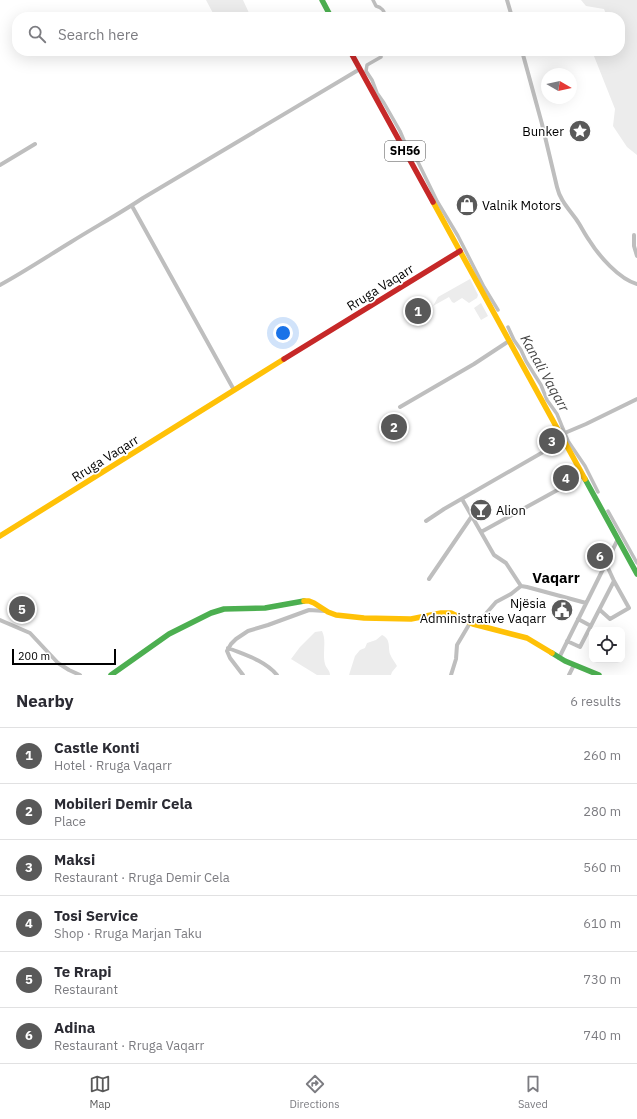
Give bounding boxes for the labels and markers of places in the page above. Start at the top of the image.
place icon: Bunker [567,118,593,144]
place label: Bunker [522,123,564,140]
shop icon: Valnik Motors [454,192,480,218]
place label: Valnik Motors [482,197,561,214]
pin: 1 [405,296,431,326]
pin: 2 [381,412,407,442]
pin: 3 [539,426,565,456]
pin: 4 [553,463,579,493]
bar icon: Alion [468,497,494,523]
place label: Alion [496,502,526,519]
pin: 6 [587,541,613,571]
pin: 5 [9,594,35,624]
place label: Njësia Administrative Vaqarr [420,595,546,627]
public building icon: Njësia Administrative Vaqarr [549,597,575,623]

